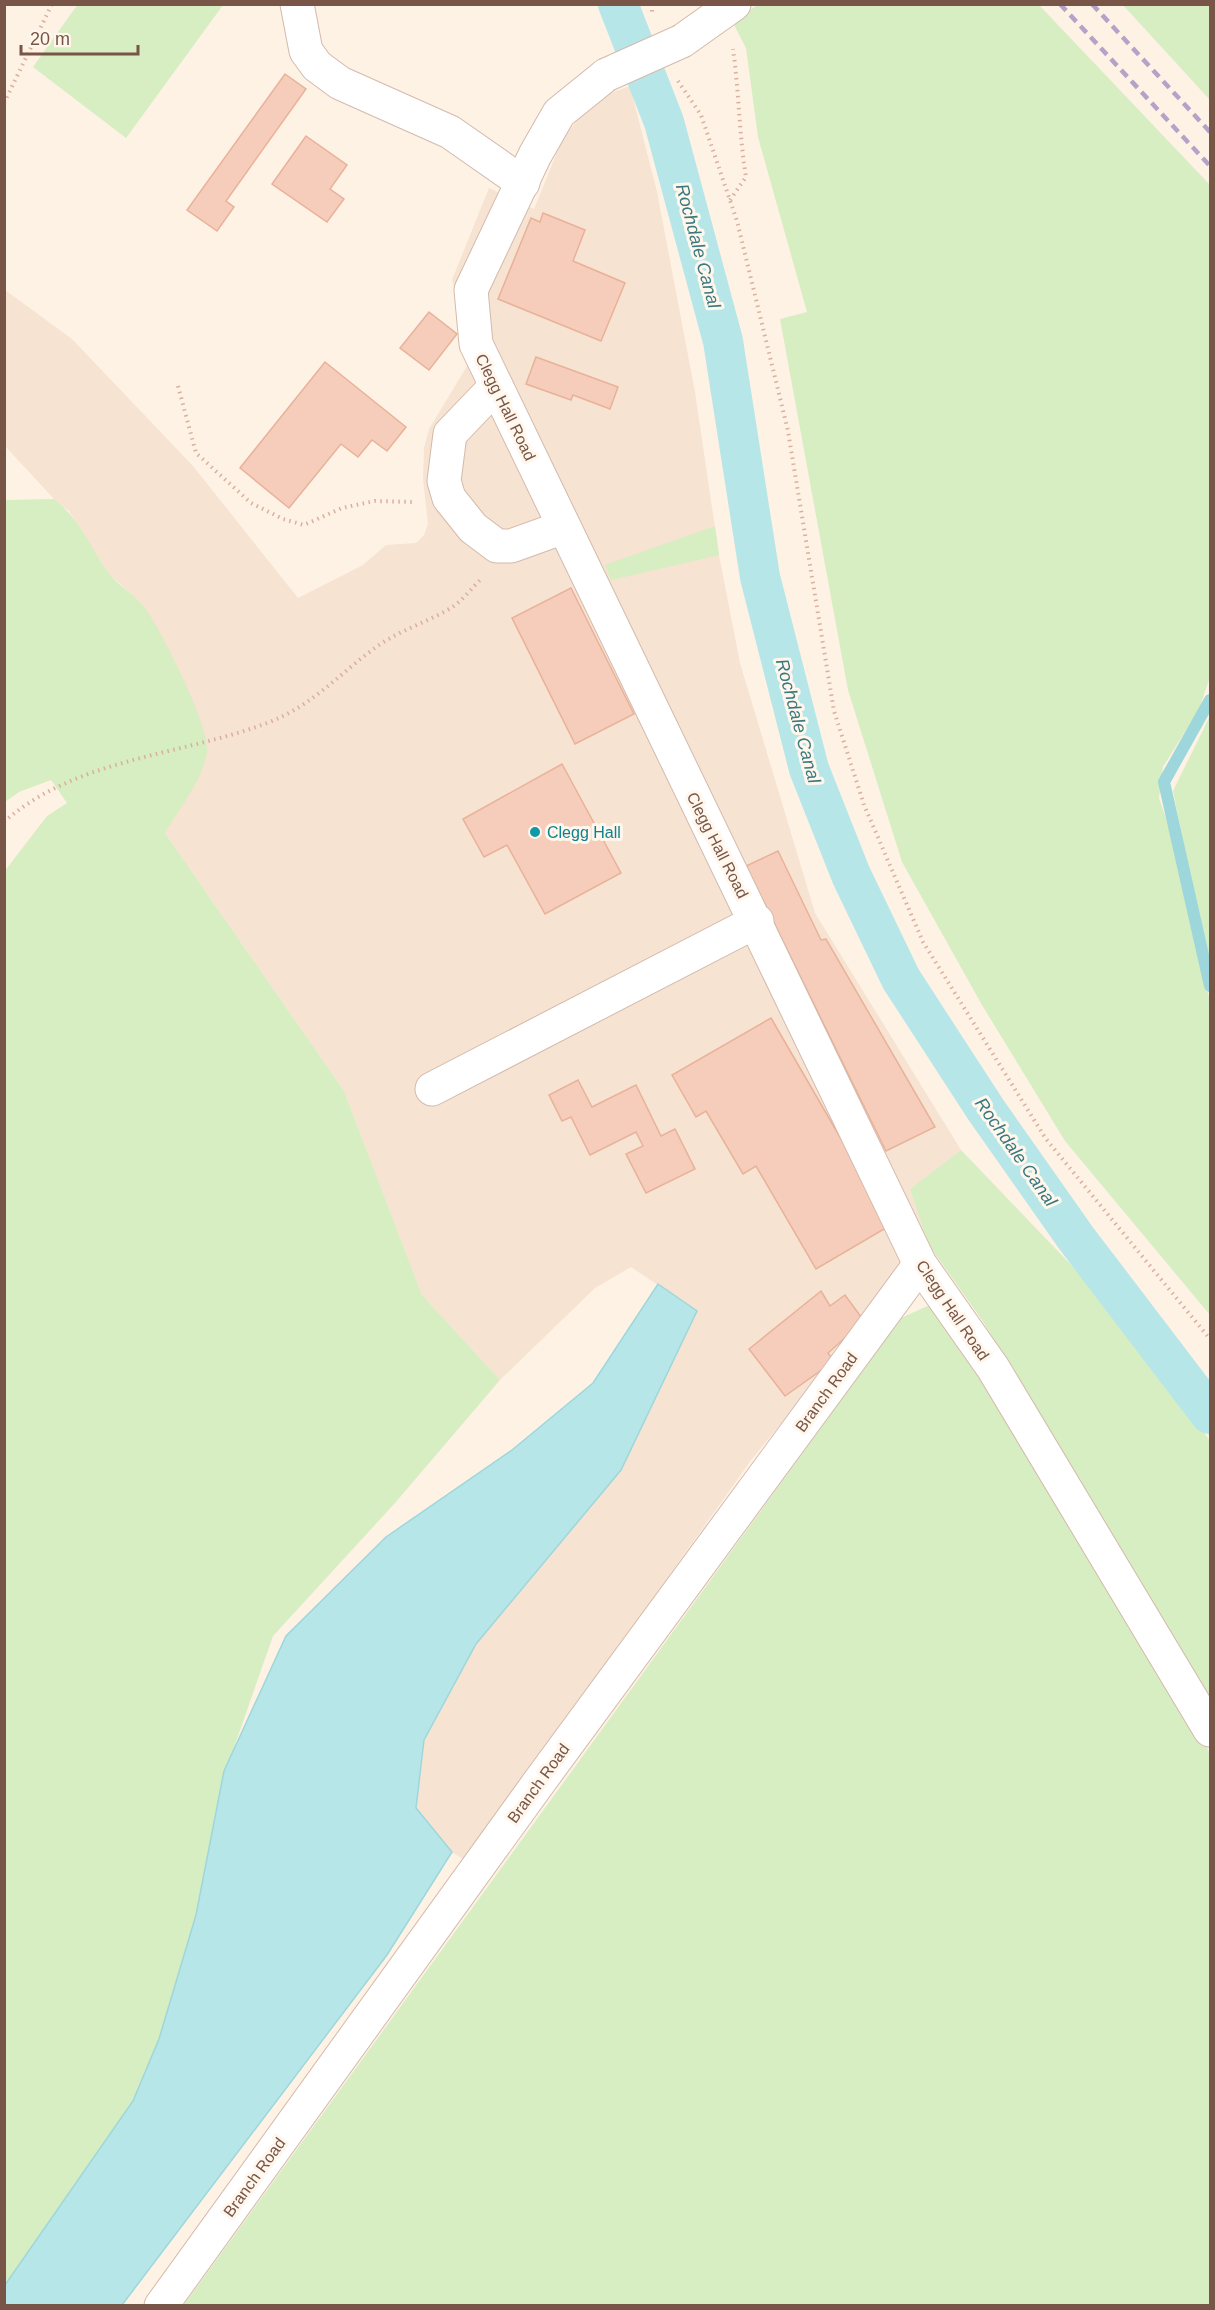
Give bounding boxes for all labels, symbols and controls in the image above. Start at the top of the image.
scale bar [21,18,138,56]
text: 20 m [30,29,70,49]
water label: Rochdale Canal [672,182,724,311]
street label: Clegg Hall Road [472,351,539,463]
water label: Rochdale Canal [772,657,824,786]
street label: Clegg Hall Road [684,789,752,901]
place label: Clegg Hall [547,824,621,841]
marker: Clegg Hall [528,825,542,839]
water label: Rochdale Canal [971,1094,1061,1211]
street label: Clegg Hall Road [913,1257,992,1363]
street label: Branch Road [792,1350,861,1435]
street label: Branch Road [504,1741,573,1826]
street label: Branch Road [220,2135,289,2220]

